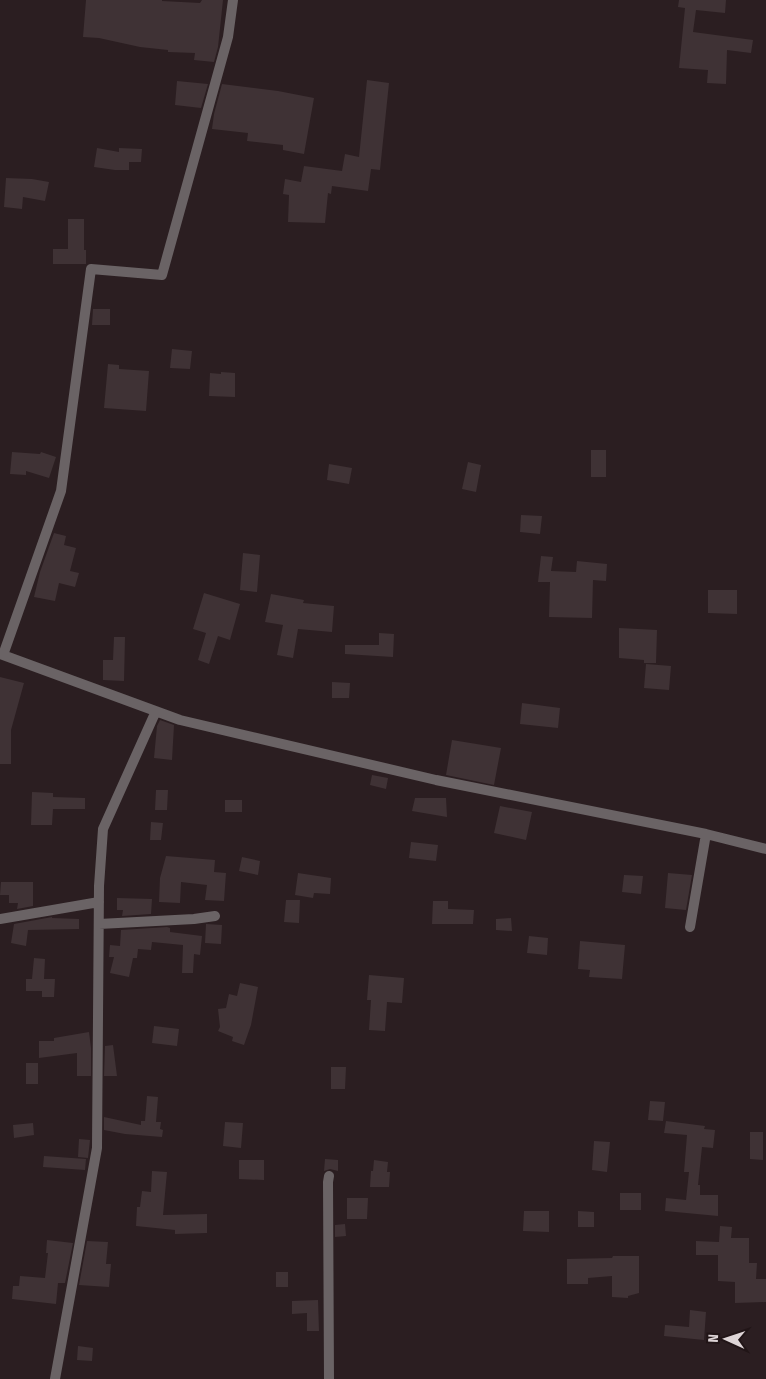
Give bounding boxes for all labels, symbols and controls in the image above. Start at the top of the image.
north arrow [701,1314,751,1364]
text: N [705,1334,722,1343]

